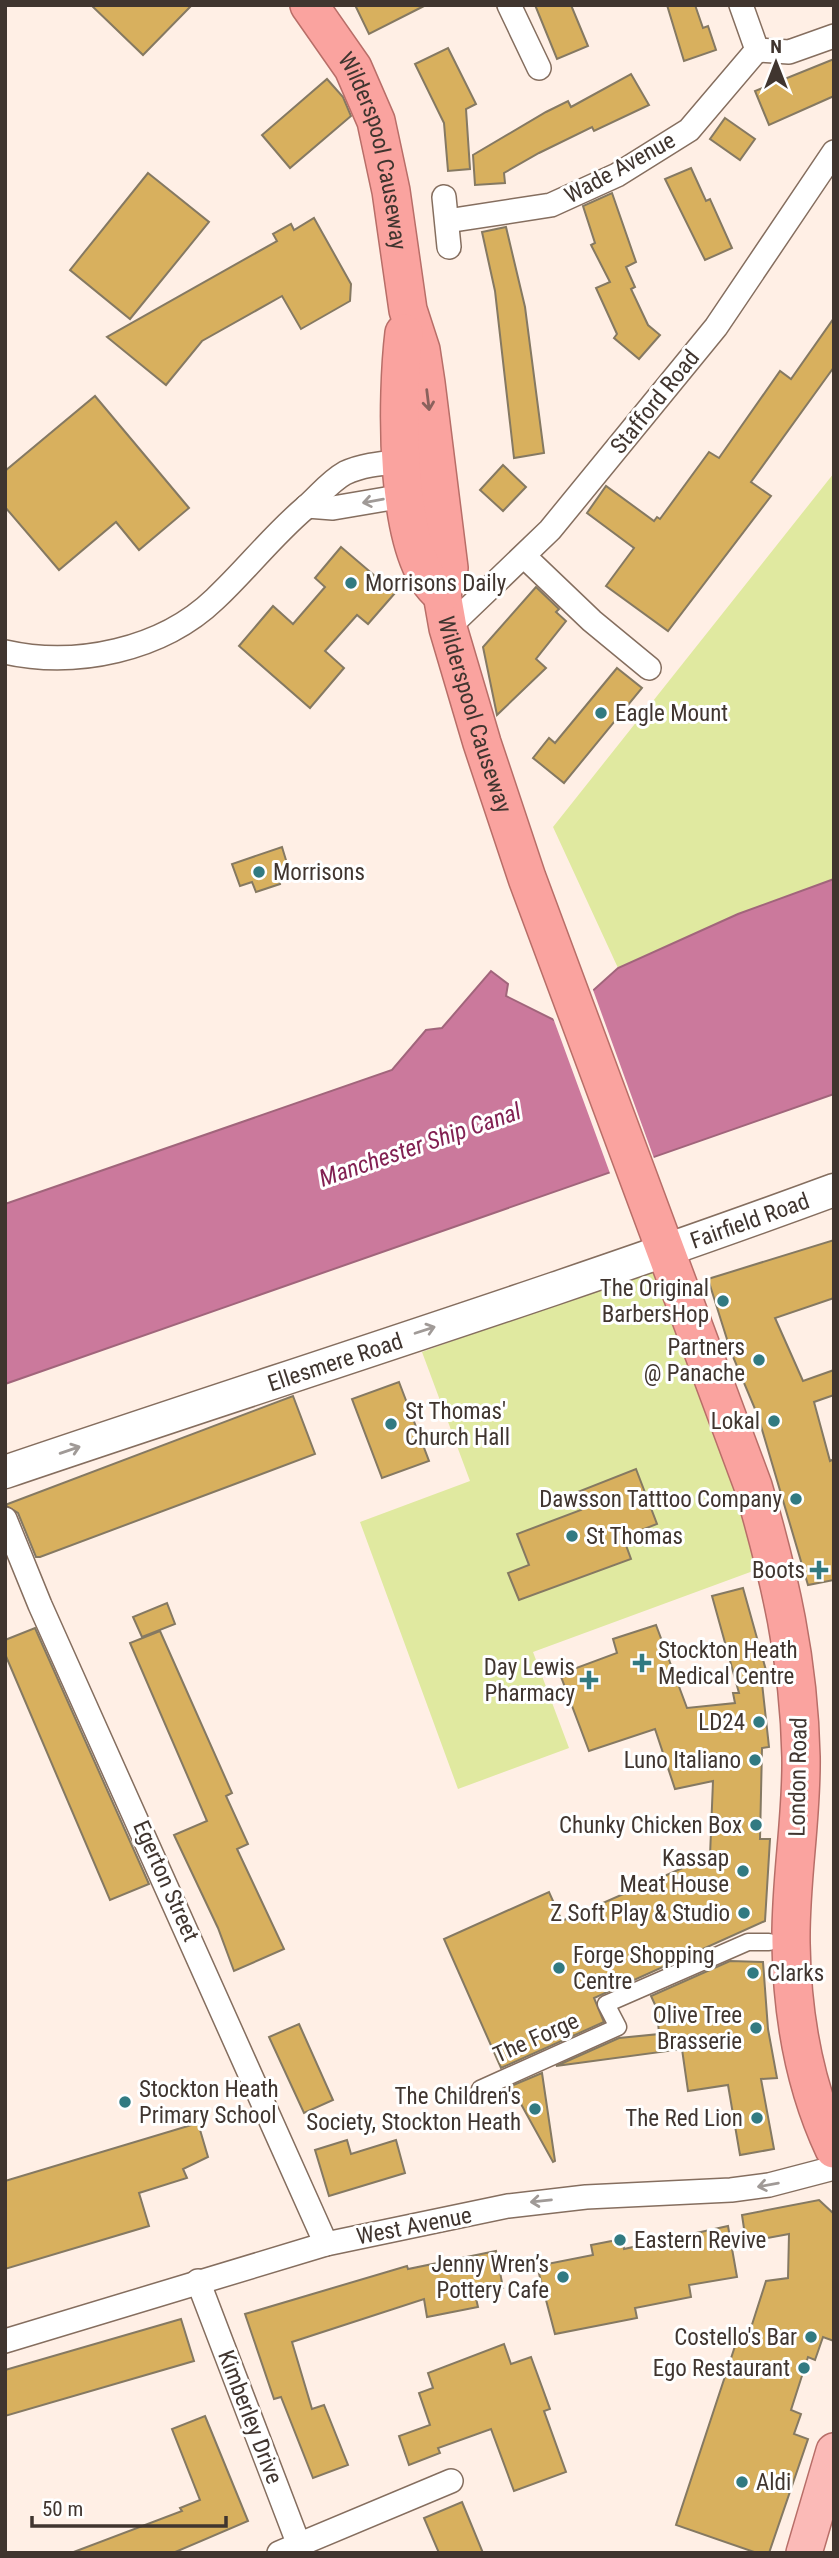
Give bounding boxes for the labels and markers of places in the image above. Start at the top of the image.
place label: Morrisons Daily [365,570,507,597]
marker: Morrisons Daily [343,575,359,591]
place label: Eagle Mount [615,700,728,727]
marker: Eagle Mount [593,705,609,721]
place label: Morrisons [273,859,365,886]
marker: Morrisons [251,864,267,880]
place label: The Original BarbersHop [600,1275,709,1328]
marker: The Original BarbersHop [715,1293,731,1309]
place label: Partners @ Panache [644,1334,745,1387]
marker: Partners @ Panache [751,1352,767,1368]
place label: St Thomas' Church Hall [405,1398,510,1451]
place label: Lokal [711,1408,760,1435]
marker: Lokal [766,1413,782,1429]
marker: St Thomas' Church Hall [383,1416,399,1432]
place label: Dawsson Tatttoo Company [539,1486,782,1513]
marker: Dawsson Tatttoo Company [788,1491,804,1507]
place label: St Thomas [586,1523,683,1550]
marker: St Thomas [564,1528,580,1544]
place label: Boots [752,1557,805,1584]
marker: Boots [811,1562,827,1578]
place label: Stockton Heath Medical Centre [658,1637,798,1690]
marker: Stockton Heath Medical Centre [632,1653,652,1673]
place label: Day Lewis Pharmacy [484,1654,575,1707]
marker: Day Lewis Pharmacy [581,1672,597,1688]
place label: LD24 [698,1709,745,1736]
marker: LD24 [751,1714,767,1730]
place label: Luno Italiano [624,1747,741,1774]
marker: Luno Italiano [747,1752,763,1768]
place label: Chunky Chicken Box [559,1812,742,1839]
marker: Chunky Chicken Box [748,1817,764,1833]
place label: Kassap Meat House [620,1845,729,1898]
marker: Kassap Meat House [735,1863,751,1879]
place label: Z Soft Play & Studio [550,1900,730,1927]
marker: Z Soft Play & Studio [736,1905,752,1921]
place label: Forge Shopping Centre [573,1942,715,1995]
marker: Forge Shopping Centre [551,1960,567,1976]
place label: Clarks [767,1960,824,1987]
marker: Clarks [745,1965,761,1981]
place label: Olive Tree Brasserie [653,2002,742,2055]
marker: Olive Tree Brasserie [748,2020,764,2036]
place label: Stockton Heath Primary School [139,2076,279,2129]
place label: The Children's Society, Stockton Heath [306,2083,521,2136]
marker: Stockton Heath Primary School [117,2094,133,2110]
marker: The Children's Society, Stockton Heath [527,2101,543,2117]
place label: The Red Lion [625,2105,743,2132]
marker: The Red Lion [749,2110,765,2126]
place label: Eastern Revive [634,2227,766,2254]
marker: Eastern Revive [612,2232,628,2248]
place label: Jenny Wren’s Pottery Cafe [431,2251,549,2304]
marker: Jenny Wren’s Pottery Cafe [555,2269,571,2285]
place label: Costello's Bar [674,2324,797,2351]
marker: Costello's Bar [803,2329,819,2345]
place label: Ego Restaurant [653,2355,790,2382]
marker: Ego Restaurant [796,2360,812,2376]
place label: Aldi [756,2469,791,2496]
marker: Aldi [734,2474,750,2490]

